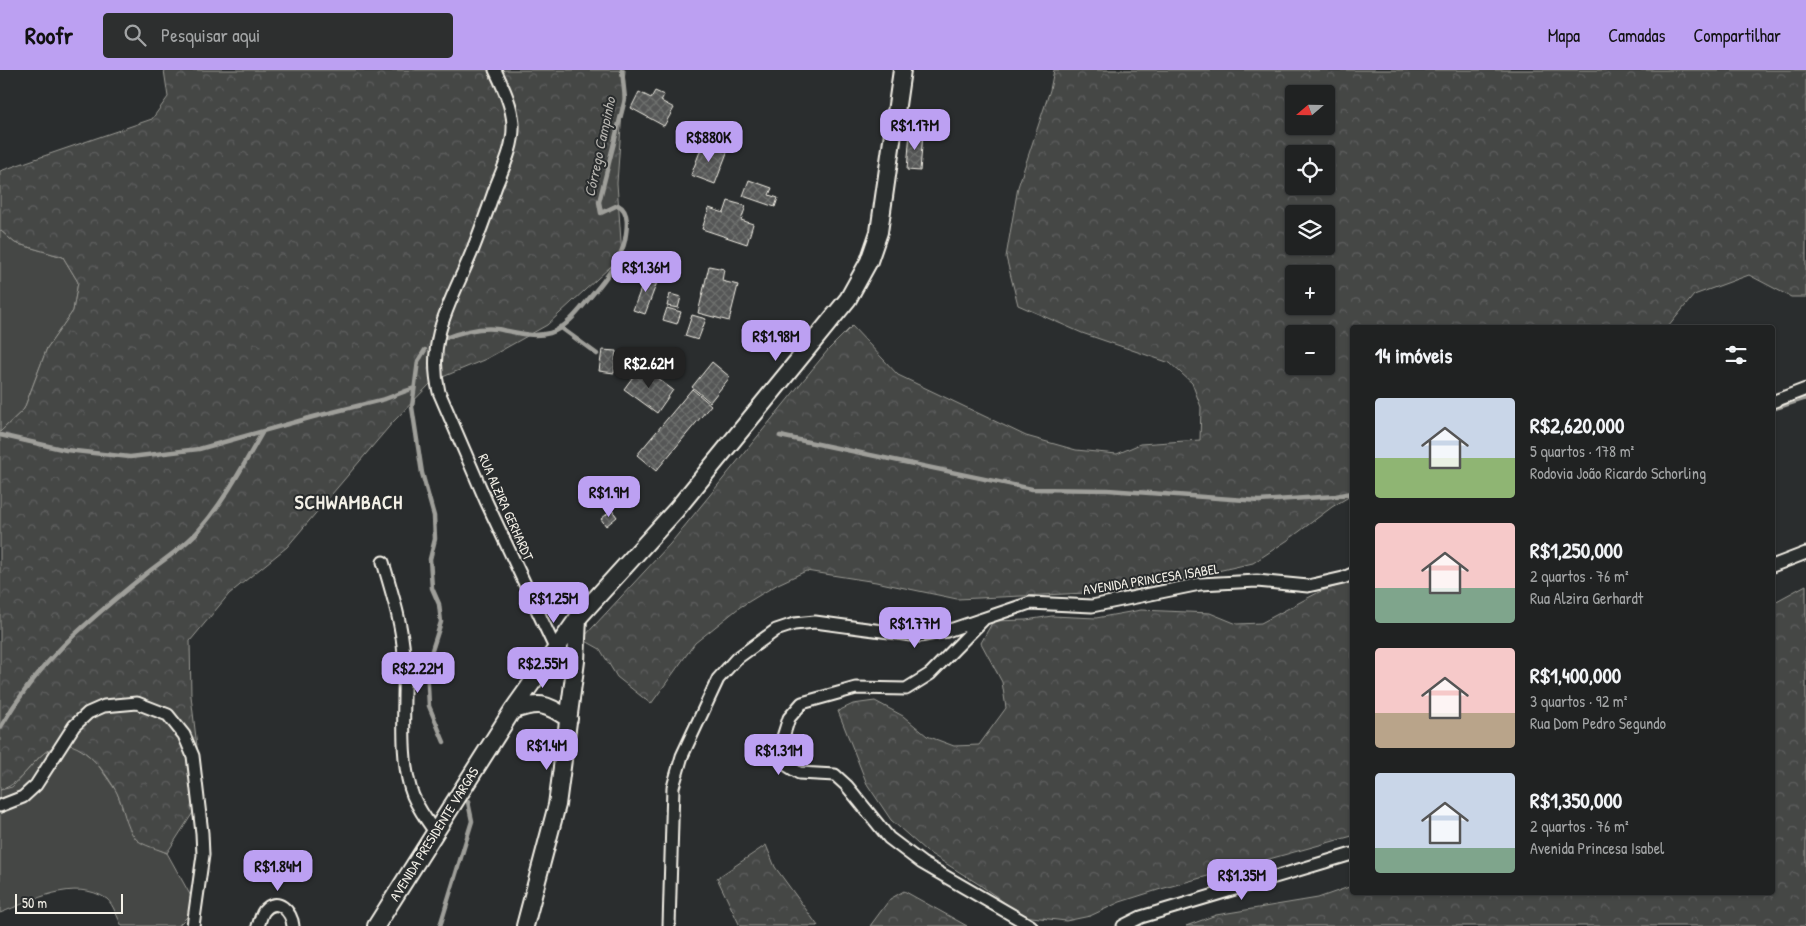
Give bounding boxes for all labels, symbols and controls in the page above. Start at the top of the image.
search box [103,13,453,58]
text: Roofr [25,19,73,51]
icon: search [121,21,149,49]
text: Pesquisar aqui [161,22,260,48]
text: Mapa [1548,23,1580,48]
text: Camadas [1608,23,1665,48]
text: Compartilhar [1693,23,1781,48]
north arrow [1285,85,1335,135]
map controls [1285,85,1335,375]
water label: Córrego Campinho [579,94,620,199]
pin: R$1.17M [869,108,961,151]
text: R$1.17M [891,114,939,136]
pin: R$880K [668,121,750,163]
text: R$880K [687,126,731,148]
button: locate [1285,145,1335,195]
button: layers [1285,205,1335,255]
pin: R$1.36M [600,250,692,293]
text: R$1.36M [622,256,670,278]
button: + [1285,265,1335,315]
pin: R$1.98M [730,320,822,362]
text: R$1.98M [753,325,799,347]
button: − [1285,325,1335,375]
text: 14 imóveis [1375,341,1452,370]
icon: filters [1722,341,1750,369]
pin: R$2.62M [603,346,695,389]
text: R$2.62M [624,352,674,374]
text: R$2,620,000 [1530,411,1624,440]
icon: home [1415,418,1475,478]
text: 5 quartos · 178 m² [1530,440,1634,462]
street label: RUA ALZIRA GERHARDT [474,450,539,564]
text: Rodovia João Ricardo Schorling [1530,462,1706,484]
pin: R$1.9M [568,476,650,518]
text: R$1.9M [589,481,629,503]
district label: SCHWAMBACH [295,489,403,515]
text: R$1,250,000 [1530,536,1623,565]
icon: home [1415,543,1475,603]
street label: AVENIDA PRINCESA ISABEL [1082,558,1220,599]
text: 2 quartos · 76 m² [1530,565,1629,587]
pin: R$1.25M [508,582,600,624]
text: R$1.25M [530,587,578,609]
text: Rua Alzira Gerhardt [1530,587,1643,609]
pin: R$1.77M [869,606,961,649]
text: R$1.77M [890,612,940,634]
pin: R$2.55M [497,646,589,689]
pin: R$2.22M [372,652,464,694]
text: R$2.55M [518,652,568,674]
text: R$2.22M [393,657,443,679]
text: R$1,400,000 [1530,661,1621,690]
icon: home [1415,668,1475,728]
text: 3 quartos · 92 m² [1530,690,1627,712]
text: Rua Dom Pedro Segundo [1530,712,1666,734]
pin: R$1.4M [506,728,588,771]
text: R$1.4M [527,734,567,756]
pin: R$1.31M [733,734,825,776]
text: R$1.31M [755,739,803,761]
street label: AVENIDA PRESIDENTE VARGAS [385,763,483,904]
text: R$1,350,000 [1530,786,1622,815]
icon: home [1415,793,1475,853]
text: 2 quartos · 76 m² [1530,815,1629,837]
text: Avenida Princesa Isabel [1530,837,1664,859]
pin: R$1.84M [232,850,324,892]
text: R$1.84M [254,855,302,877]
pin: R$1.35M [1196,858,1288,901]
text: R$1.35M [1218,864,1266,886]
scale bar [15,891,122,914]
text: 50 m [22,893,47,912]

